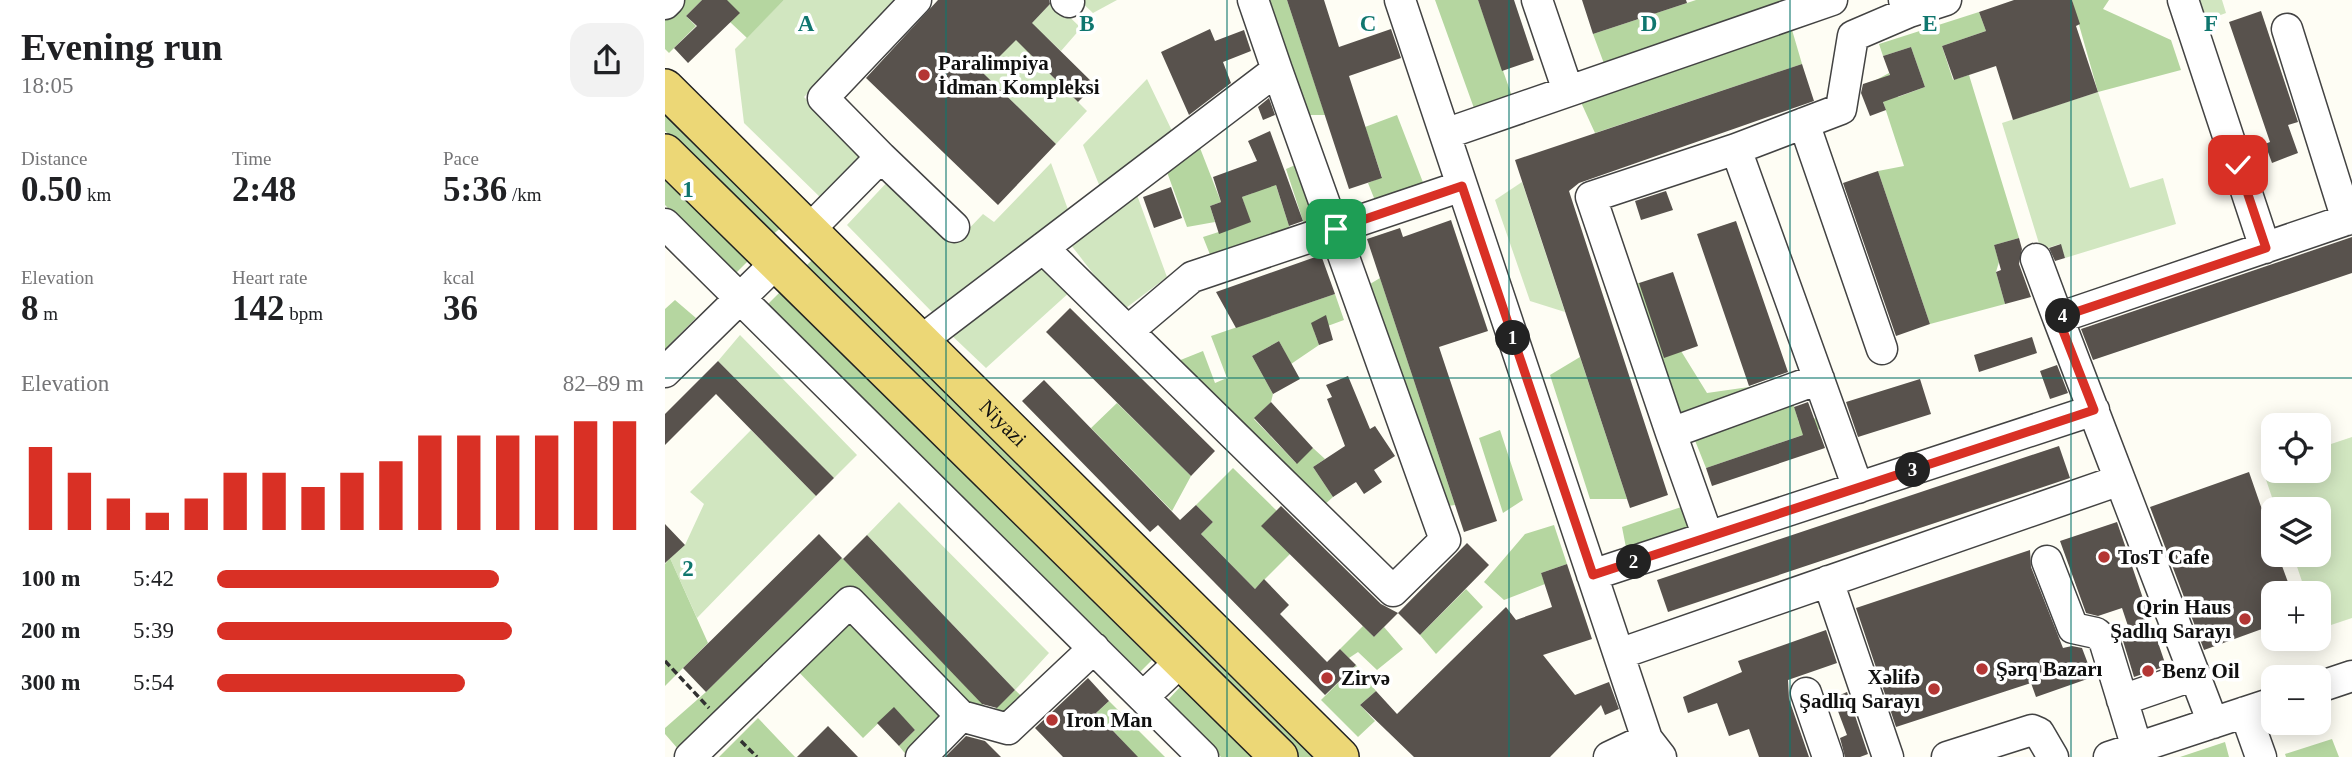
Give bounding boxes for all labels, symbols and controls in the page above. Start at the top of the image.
text: A [798,11,815,36]
text: B [1079,11,1095,36]
text: C [1360,11,1376,36]
text: D [1641,11,1657,36]
text: E [1922,11,1938,36]
text: F [2204,11,2218,36]
button: share [570,23,644,97]
text: Evening run [21,26,223,68]
place label: Paralimpiya İdman Kompleksi [938,51,1100,99]
marker: Paralimpiya İdman Kompleksi [916,67,932,83]
text: 18:05 [21,73,73,98]
pin [2208,135,2268,195]
icon: check [2219,146,2257,184]
text: Distance [21,148,87,169]
text: Time [232,148,271,169]
text: Pace [443,148,479,169]
text: 0.50 [21,170,82,209]
text: 2:48 [232,170,296,209]
text: 5:36 [443,170,507,209]
text: 1 [682,177,694,202]
text: km [82,184,111,205]
text: /km [507,184,541,205]
pin [1306,199,1366,259]
icon: arrive [1317,210,1355,248]
text: Elevation [21,267,94,288]
text: Heart rate [232,267,307,288]
text: kcal [443,267,475,288]
text: 8 [21,289,39,328]
text: 142 [232,289,285,328]
text: 36 [443,289,478,328]
pin: 4 [2045,298,2081,334]
text: m [39,303,58,324]
text: bpm [285,303,323,324]
text: 4 [2058,305,2067,326]
pin: 1 [1495,320,1531,356]
text: 1 [1508,327,1517,348]
text: Elevation [21,371,109,396]
text: 82–89 m [563,371,644,396]
street label: Niyazi [975,395,1032,451]
map controls [2261,413,2331,735]
button: locate [2261,413,2331,483]
pin: 3 [1895,452,1931,488]
text: 3 [1908,459,1917,480]
button: layers [2261,497,2331,567]
pin: 2 [1616,544,1651,580]
place label: TosT Cafe [2118,545,2210,569]
marker: TosT Cafe [2096,549,2112,565]
text: 2 [1629,551,1638,572]
text: 2 [682,556,694,581]
text: 100 m [21,566,80,591]
text: 5:42 [133,566,174,591]
button: + [2261,581,2331,651]
place label: Qrin Haus Şadlıq Sarayı [2110,595,2231,643]
marker: Qrin Haus Şadlıq Sarayı [2237,611,2253,627]
text: 200 m [21,618,80,643]
text: 5:39 [133,618,174,643]
place label: Şərq Bazarı [1996,657,2103,681]
place label: Benz Oil [2162,659,2240,683]
marker: Şərq Bazarı [1974,661,1990,677]
marker: Benz Oil [2140,663,2156,679]
place label: Xəlifə Şadlıq Sarayı [1799,665,1920,713]
button: − [2261,665,2331,735]
place label: Zirvə [1341,666,1390,690]
text: 300 m [21,670,80,695]
text: 5:54 [133,670,174,695]
marker: Zirvə [1319,670,1335,686]
marker: Xəlifə Şadlıq Sarayı [1926,681,1942,697]
place label: Iron Man [1066,708,1153,732]
marker: Iron Man [1044,712,1060,728]

